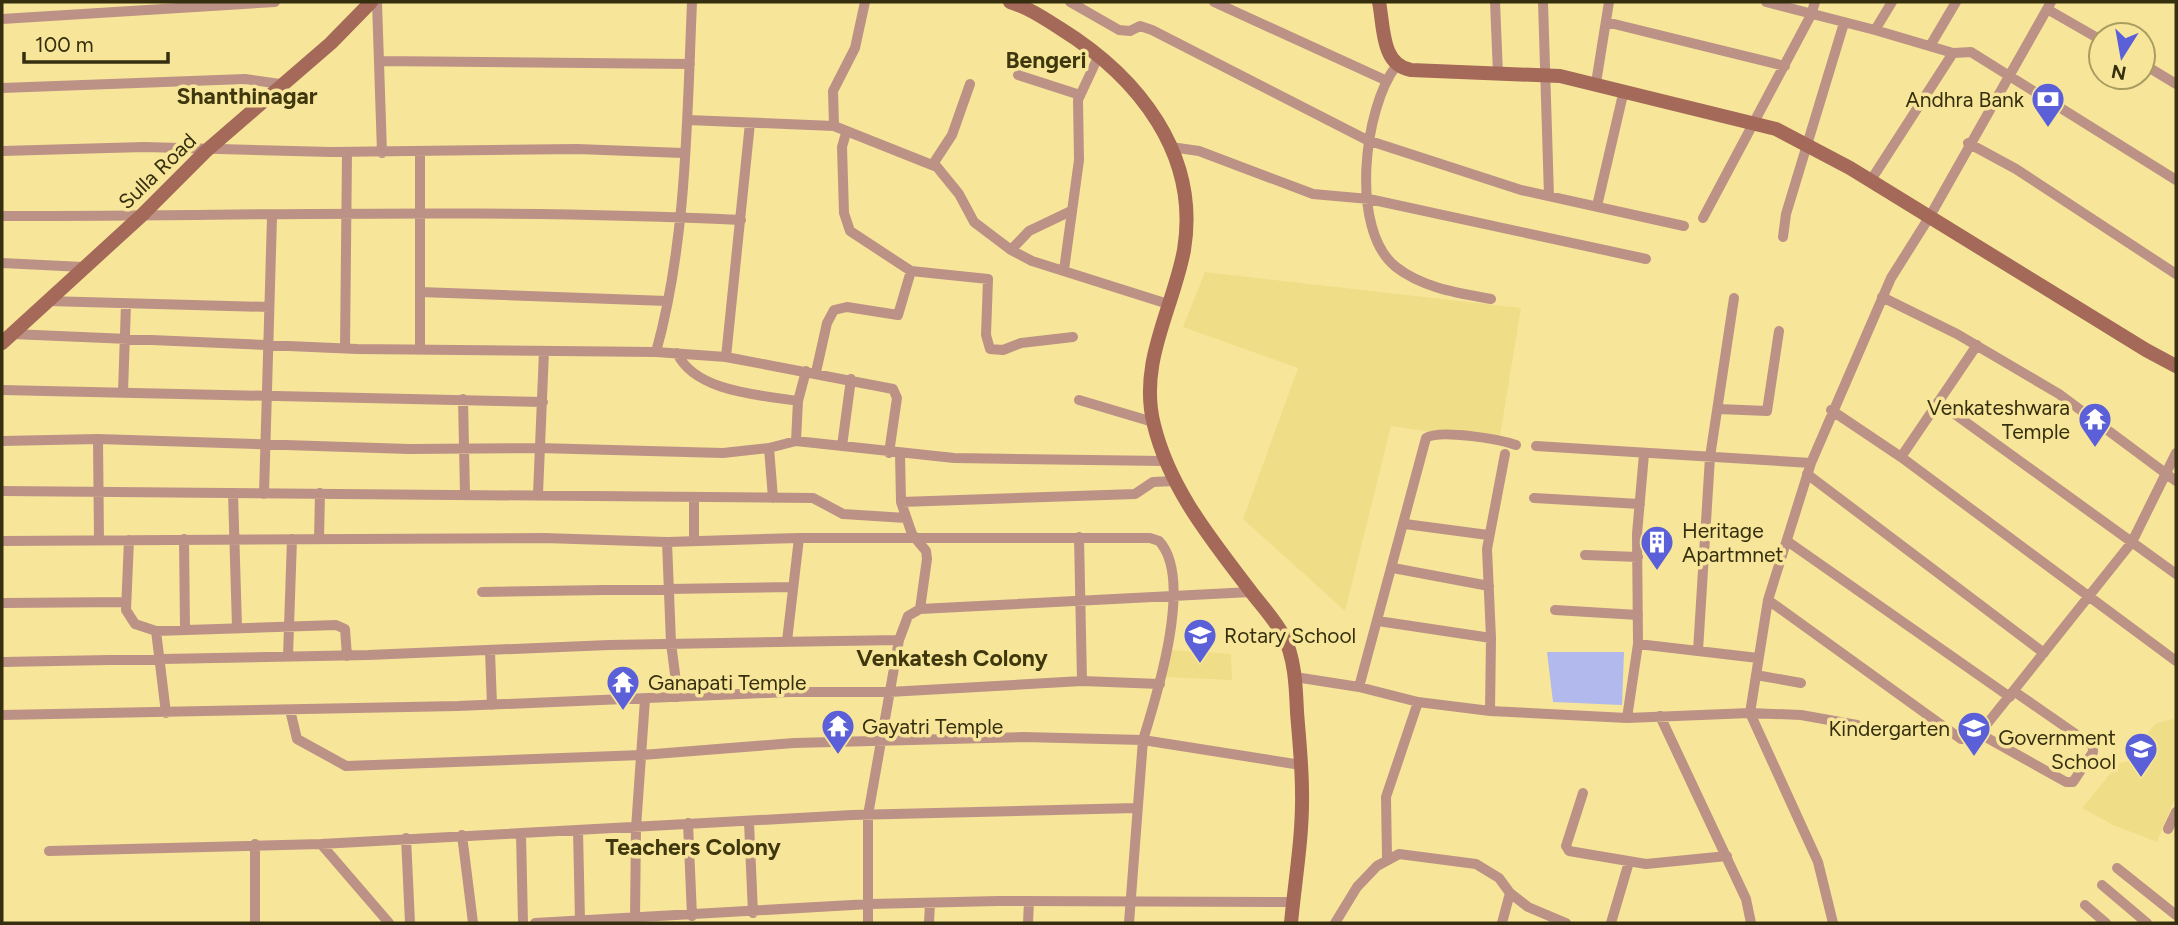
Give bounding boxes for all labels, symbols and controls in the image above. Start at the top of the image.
scale bar [24,21,168,65]
north arrow [2087,21,2157,91]
text: 100 m [35,32,94,57]
district label: Bengeri [1005,46,1087,74]
text: N [2109,60,2128,85]
bank icon: Andhra Bank [2029,80,2067,129]
district label: Shanthinagar [177,82,318,110]
place label: Andhra Bank [1906,87,2025,112]
street label: Sulla Road [113,128,201,214]
place label: Venkateshwara Temple [1927,395,2070,444]
temple icon: Venkateshwara Temple [2076,400,2114,449]
place label: Heritage Apartmnet [1682,518,1783,567]
building icon: Heritage Apartmnet [1638,523,1676,572]
school or university icon: Rotary School [1181,616,1219,665]
place label: Rotary School [1224,623,1356,648]
district label: Venkatesh Colony [856,644,1049,672]
temple icon: Ganapati Temple [604,663,642,712]
place label: Ganapati Temple [648,670,806,695]
temple icon: Gayatri Temple [819,707,857,756]
school or university icon: Kindergarten [1955,709,1993,758]
place label: Gayatri Temple [862,714,1003,739]
place label: Kindergarten [1829,716,1950,741]
place label: Government School [1998,725,2116,774]
school or university icon: Government School [2122,730,2160,779]
district label: Teachers Colony [605,833,781,861]

